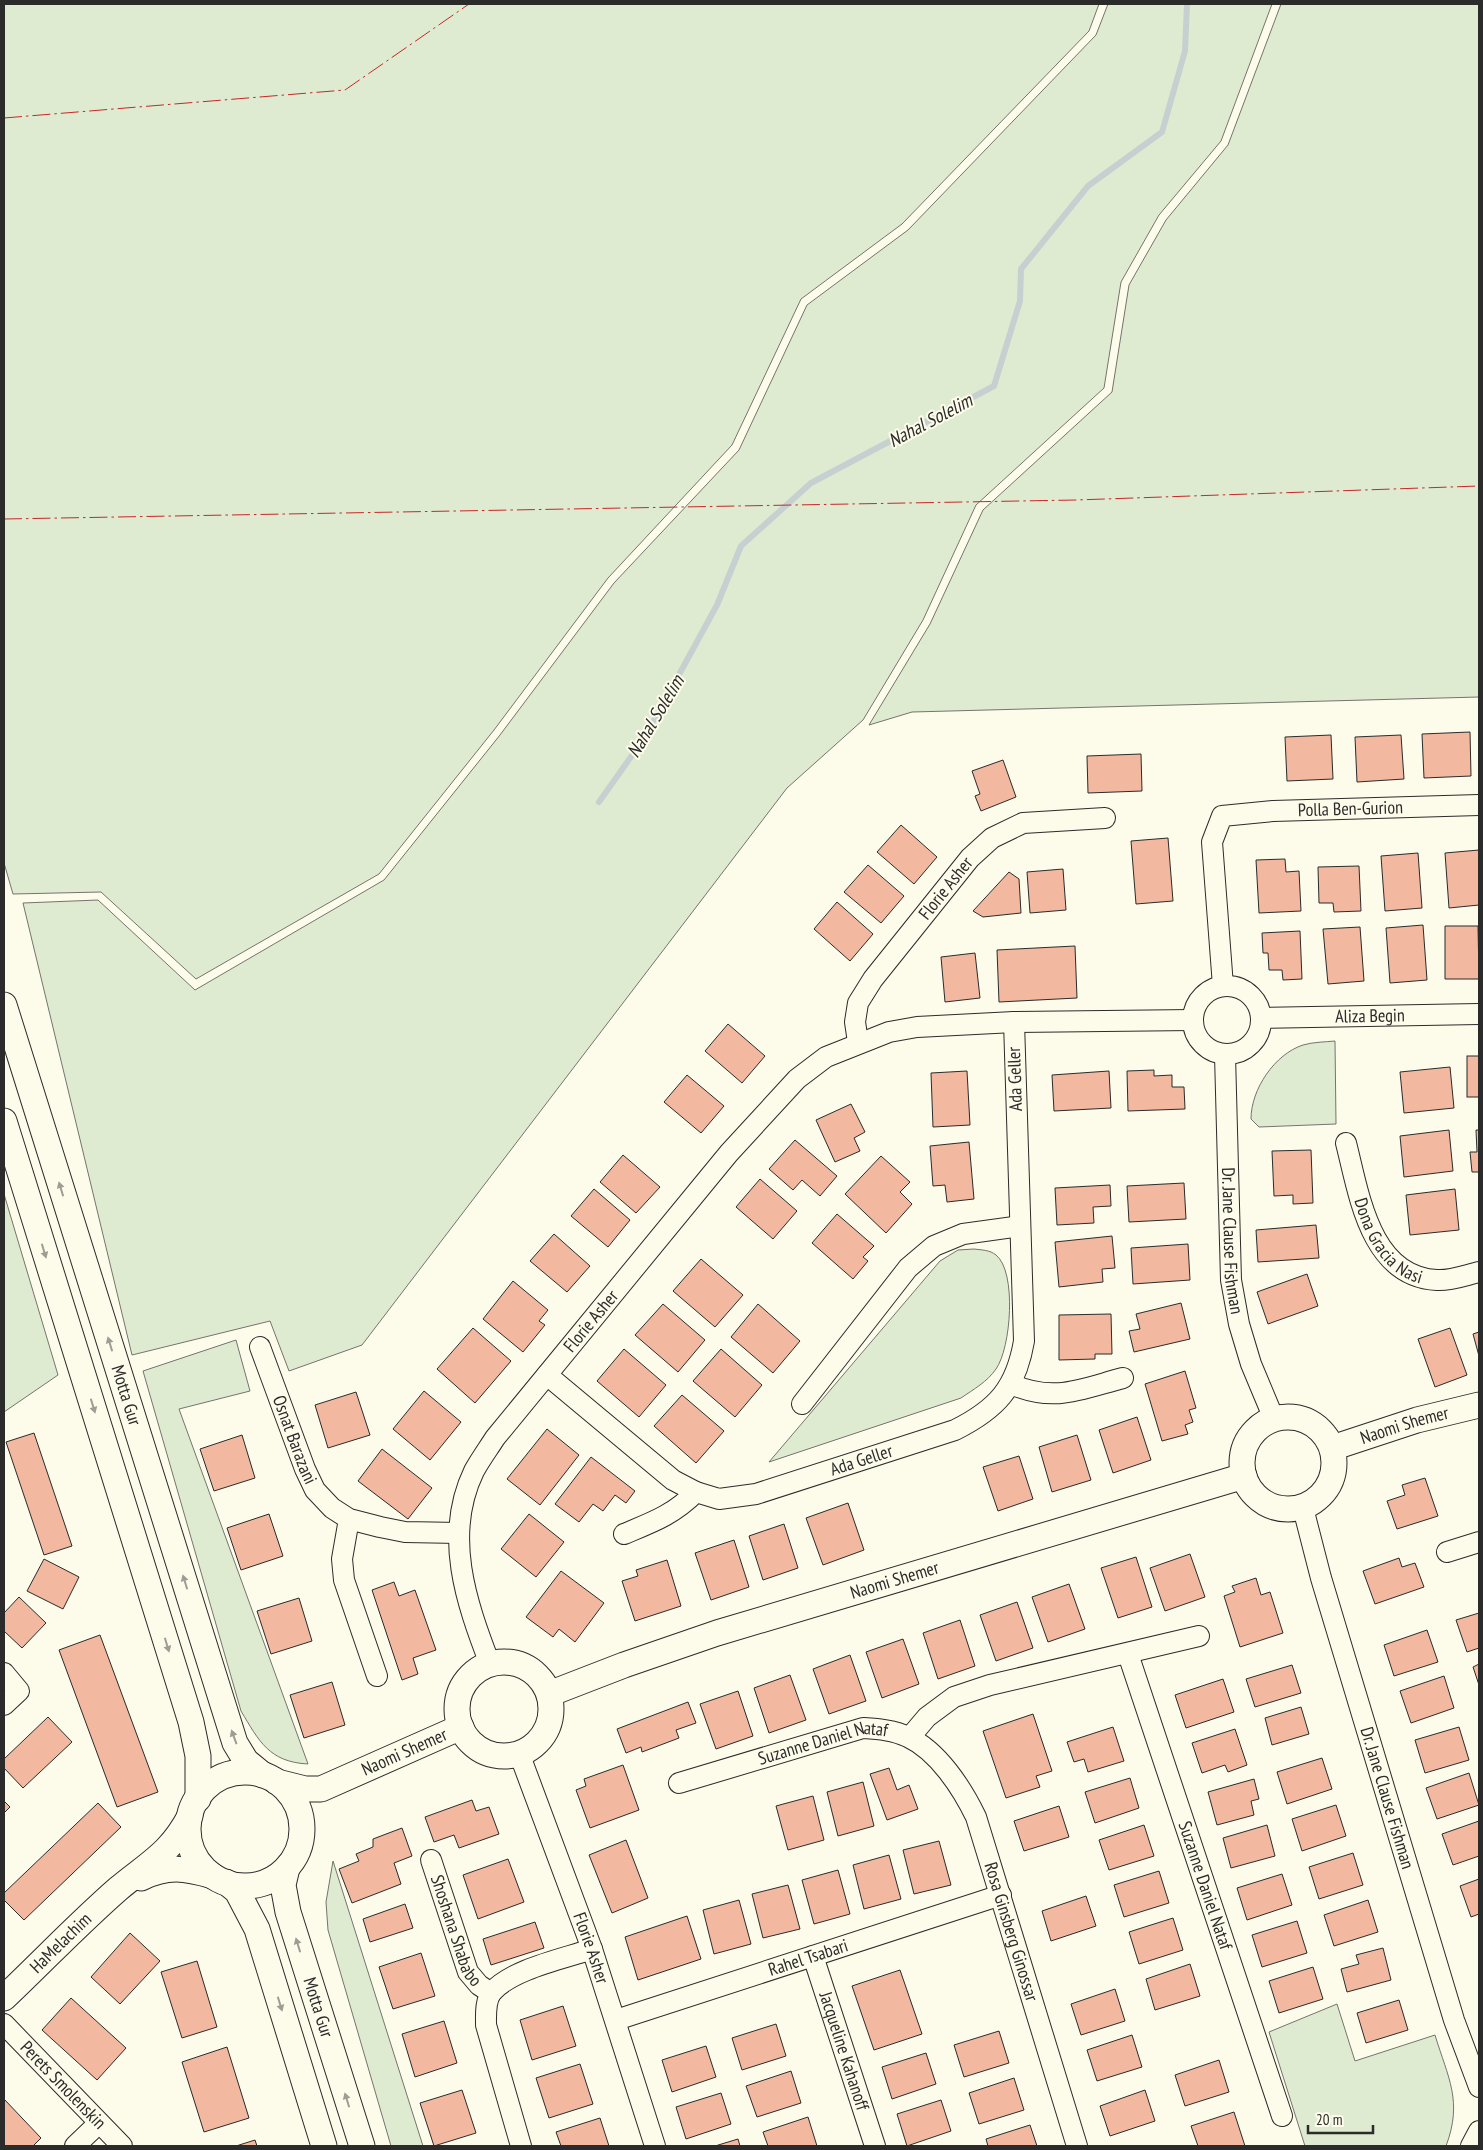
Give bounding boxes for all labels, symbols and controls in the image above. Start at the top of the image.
water label: Nahal Solelim [884,387,978,452]
water label: Nahal Solelim [621,669,690,762]
street label: Polla Ben-Gurion [1298,795,1403,821]
street label: Florie Asher [913,852,977,924]
street label: Aliza Begin [1335,1003,1405,1028]
street label: Ada Geller [1002,1046,1027,1112]
street label: Dr. Jane Clause Fishman [1217,1167,1249,1316]
one-way arrow [57,1181,65,1196]
street label: Dona Gracia Nasi [1349,1195,1425,1288]
one-way arrow [41,1244,49,1259]
street label: Florie Asher [558,1285,623,1357]
one-way arrow [105,1336,113,1351]
street label: Motta Gur [106,1362,147,1428]
street label: Osnat Barazani [268,1392,323,1488]
one-way arrow [89,1399,97,1414]
street label: Naomi Shemer [1357,1401,1451,1449]
street label: Ada Geller [827,1439,895,1480]
street label: Naomi Shemer [847,1556,941,1604]
one-way arrow [180,1575,188,1590]
one-way arrow [164,1638,172,1653]
street label: Suzanne Daniel Nataf [755,1716,891,1770]
street label: Naomi Shemer [358,1723,451,1781]
street label: Dr. Jane Clause Fishman [1355,1724,1420,1872]
one-way arrow [229,1730,237,1745]
street label: Suzanne Daniel Nataf [1174,1818,1238,1954]
street label: Rosa Ginsberg Ginossar [980,1859,1044,2004]
street label: Shoshana Shababo [426,1872,487,1991]
street label: HaMelachim [25,1907,96,1978]
street label: Florie Asher [568,1909,614,1987]
street label: Rahel Tsabari [765,1933,851,1981]
one-way arrow [294,1937,302,1952]
street label: Motta Gur [298,1974,339,2040]
street label: Jacqueline Kahanoff [814,1988,875,2115]
one-way arrow [277,1997,285,2012]
street label: Perets Smolenskin [16,2036,111,2134]
one-way arrow [343,2092,350,2107]
scale bar [1308,2102,1373,2134]
text: 20 m [1316,2110,1342,2129]

